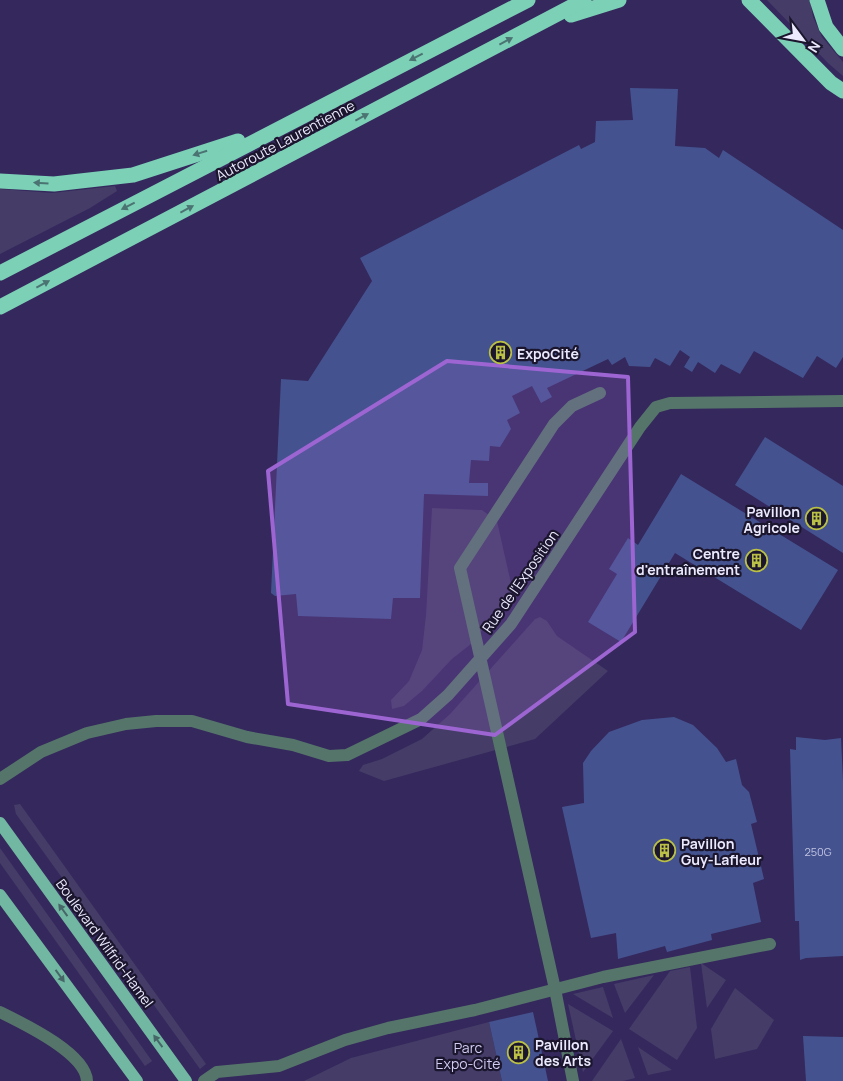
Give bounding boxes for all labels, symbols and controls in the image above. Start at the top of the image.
north arrow [778,15,828,65]
one-way arrow [499,37,513,45]
text: N [804,38,825,56]
one-way arrow [408,53,423,61]
street label: Autoroute Laurentienne [212,95,358,185]
one-way arrow [355,113,370,121]
one-way arrow [192,150,207,157]
one-way arrow [33,179,49,187]
one-way arrow [120,202,135,210]
one-way arrow [180,205,195,213]
one-way arrow [36,280,50,288]
building icon: ExpoCité [489,341,513,365]
place label: ExpoCité [517,344,579,363]
place label: Pavillon Agricole [744,502,800,537]
building icon: Pavillon Agricole [804,507,828,531]
street label: Rue de l'Exposition [477,526,563,636]
place label: Centre d'entraînement [636,544,740,579]
building icon: Centre d'entraînement [744,549,768,573]
place label: Pavillon Guy-Lafleur [681,834,762,869]
building icon: Pavillon Guy-Lafleur [653,839,677,863]
house number: 250G [804,844,832,859]
street label: Boulevard Wilfrid-Hamel [52,875,158,1011]
one-way arrow [57,904,68,917]
one-way arrow [55,969,65,983]
one-way arrow [153,1035,163,1048]
place label: Pavillon des Arts [535,1035,591,1070]
park label: Parc Expo-Cité [436,1038,500,1073]
building icon: Pavillon des Arts [507,1040,531,1064]

